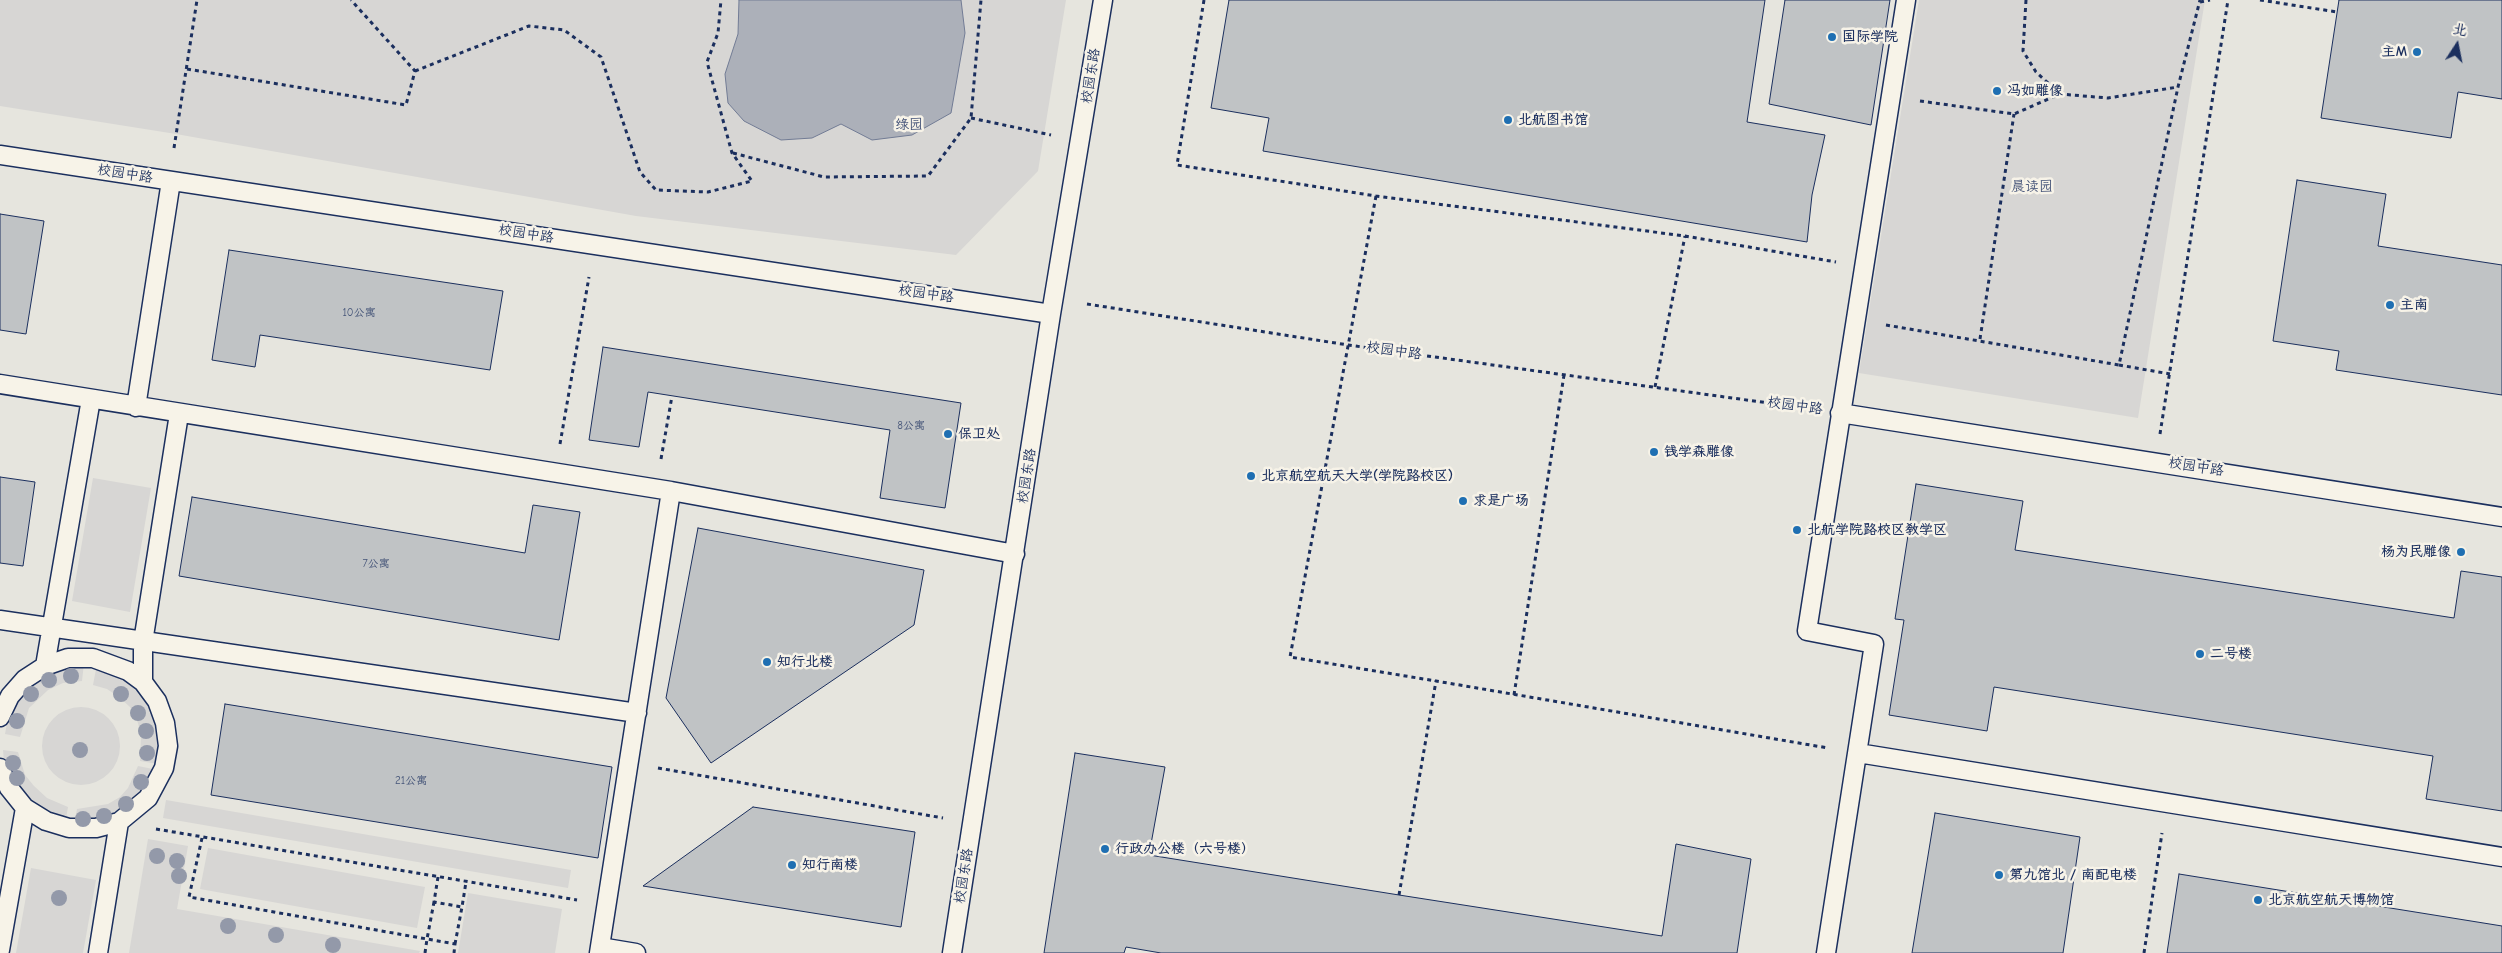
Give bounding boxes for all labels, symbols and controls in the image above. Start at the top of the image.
north arrow [2432,20,2482,70]
text: 北 [2451,20,2468,39]
place label: 国际学院 [1842,29,1898,45]
marker: 国际学院 [1826,31,1838,43]
place label: 主M [2382,44,2407,60]
marker: 主M [2411,46,2423,58]
street label: 校园东路 [1078,47,1104,105]
place label: 冯如雕像 [2007,83,2063,99]
marker: 冯如雕像 [1991,85,2003,97]
place label: 北航图书馆 [1518,112,1588,128]
marker: 北航图书馆 [1502,114,1514,126]
park label: 绿园 [895,117,923,133]
street label: 校园中路 [96,161,154,187]
park label: 晨读园 [2011,179,2053,195]
street label: 校园中路 [497,221,555,247]
street label: 校园中路 [897,282,955,306]
place label: 主南 [2400,297,2428,313]
marker: 主南 [2384,299,2396,311]
house number: 10公寓 [342,306,376,320]
street label: 校园中路 [1365,339,1423,363]
street label: 校园中路 [1766,394,1824,418]
house number: 8公寓 [897,419,925,433]
place label: 保卫处 [958,426,1000,442]
marker: 保卫处 [942,428,954,440]
place label: 钱学森雕像 [1664,444,1734,460]
marker: 钱学森雕像 [1648,446,1660,458]
street label: 校园东路 [1014,447,1040,505]
street label: 校园中路 [2167,454,2225,480]
place label: 北京航空航天大学(学院路校区) [1261,468,1453,484]
marker: 北京航空航天大学(学院路校区) [1245,470,1257,482]
place label: 求是广场 [1473,493,1529,509]
marker: 求是广场 [1457,495,1469,507]
place label: 北航学院路校区教学区 [1807,522,1947,538]
marker: 北航学院路校区教学区 [1791,524,1803,536]
place label: 杨为民雕像 [2381,544,2451,560]
marker: 杨为民雕像 [2455,546,2467,558]
house number: 7公寓 [362,557,390,571]
place label: 二号楼 [2210,646,2252,662]
marker: 二号楼 [2194,648,2206,660]
place label: 知行北楼 [777,654,833,670]
marker: 知行北楼 [761,656,773,668]
house number: 21公寓 [395,774,427,788]
place label: 行政办公楼（六号楼） [1115,841,1255,857]
marker: 行政办公楼（六号楼） [1099,843,1111,855]
street label: 校园东路 [951,847,977,905]
place label: 知行南楼 [802,857,858,873]
marker: 知行南楼 [786,859,798,871]
place label: 第九馆北 / 南配电楼 [2009,867,2137,883]
marker: 第九馆北 / 南配电楼 [1993,869,2005,881]
place label: 北京航空航天博物馆 [2268,892,2394,908]
marker: 北京航空航天博物馆 [2252,894,2264,906]

